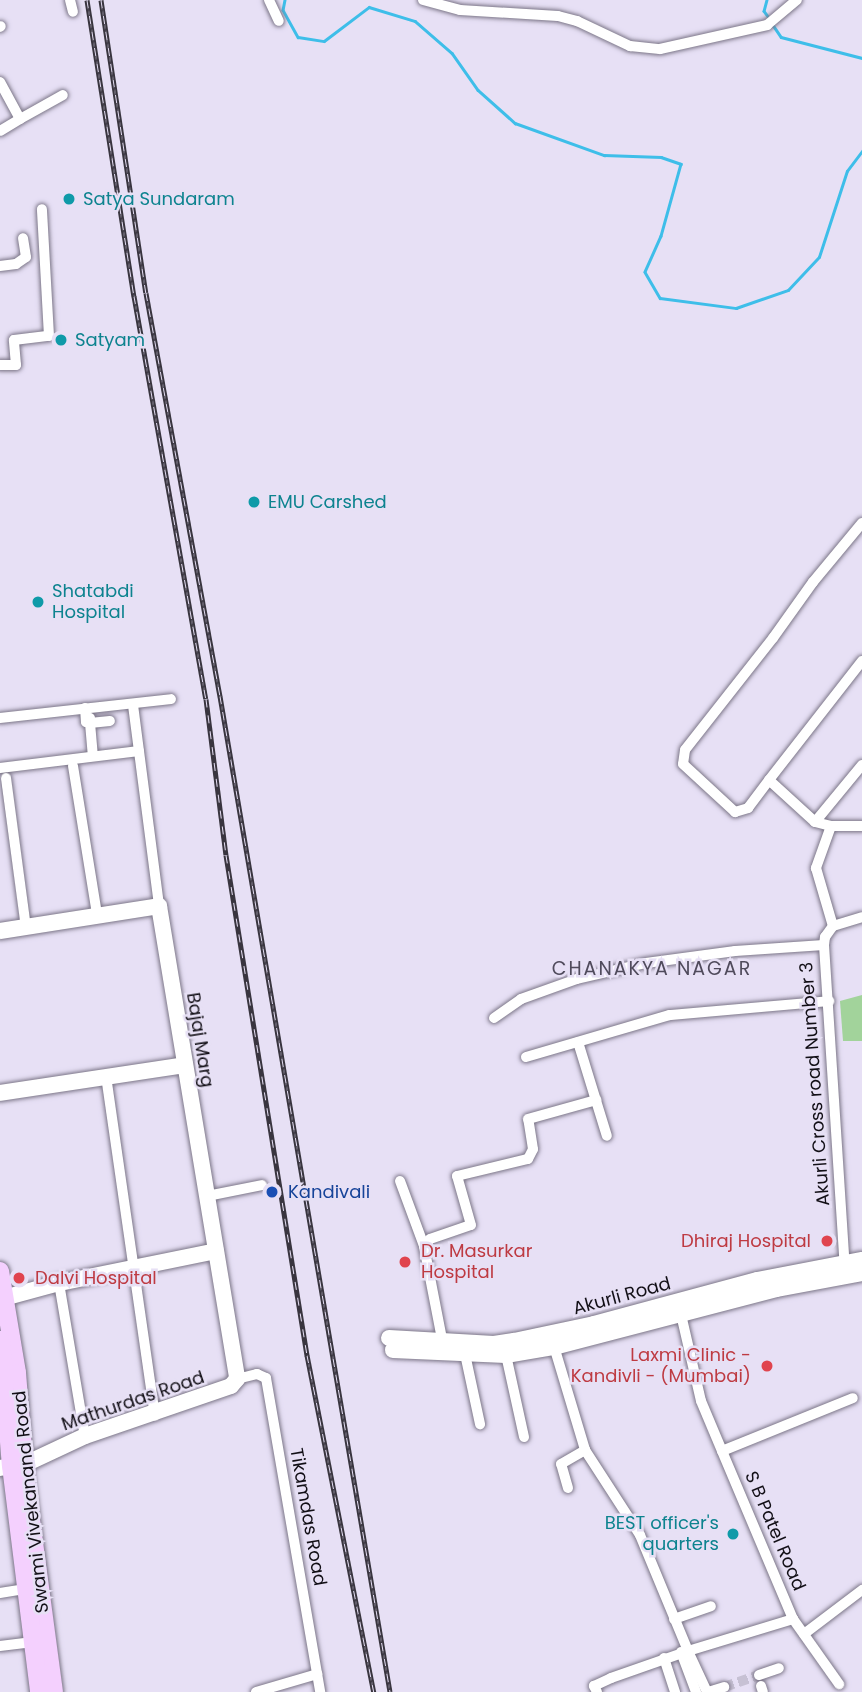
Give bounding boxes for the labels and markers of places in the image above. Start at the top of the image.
place label: Satya Sundaram [83,188,235,210]
marker: Satya Sundaram [61,191,77,207]
place label: Satyam [75,329,145,351]
marker: Satyam [53,332,69,348]
place label: EMU Carshed [268,491,387,513]
marker: EMU Carshed [246,494,262,510]
place label: Shatabdi Hospital [52,581,134,624]
marker: Shatabdi Hospital [30,594,46,610]
place label: Kandivali [288,1181,370,1203]
marker: Kandivali [262,1182,282,1202]
place label: Dhiraj Hospital [681,1230,811,1252]
marker: Dhiraj Hospital [817,1231,837,1251]
place label: Dr. Masurkar Hospital [421,1241,532,1284]
marker: Dr. Masurkar Hospital [395,1252,415,1272]
place label: Dalvi Hospital [35,1267,157,1289]
marker: Dalvi Hospital [9,1268,29,1288]
place label: Laxmi Clinic - Kandivli - (Mumbai) [571,1345,751,1388]
marker: Laxmi Clinic - Kandivli - (Mumbai) [757,1356,777,1376]
place label: BEST officer's quarters [605,1513,719,1556]
marker: BEST officer's quarters [725,1526,741,1542]

